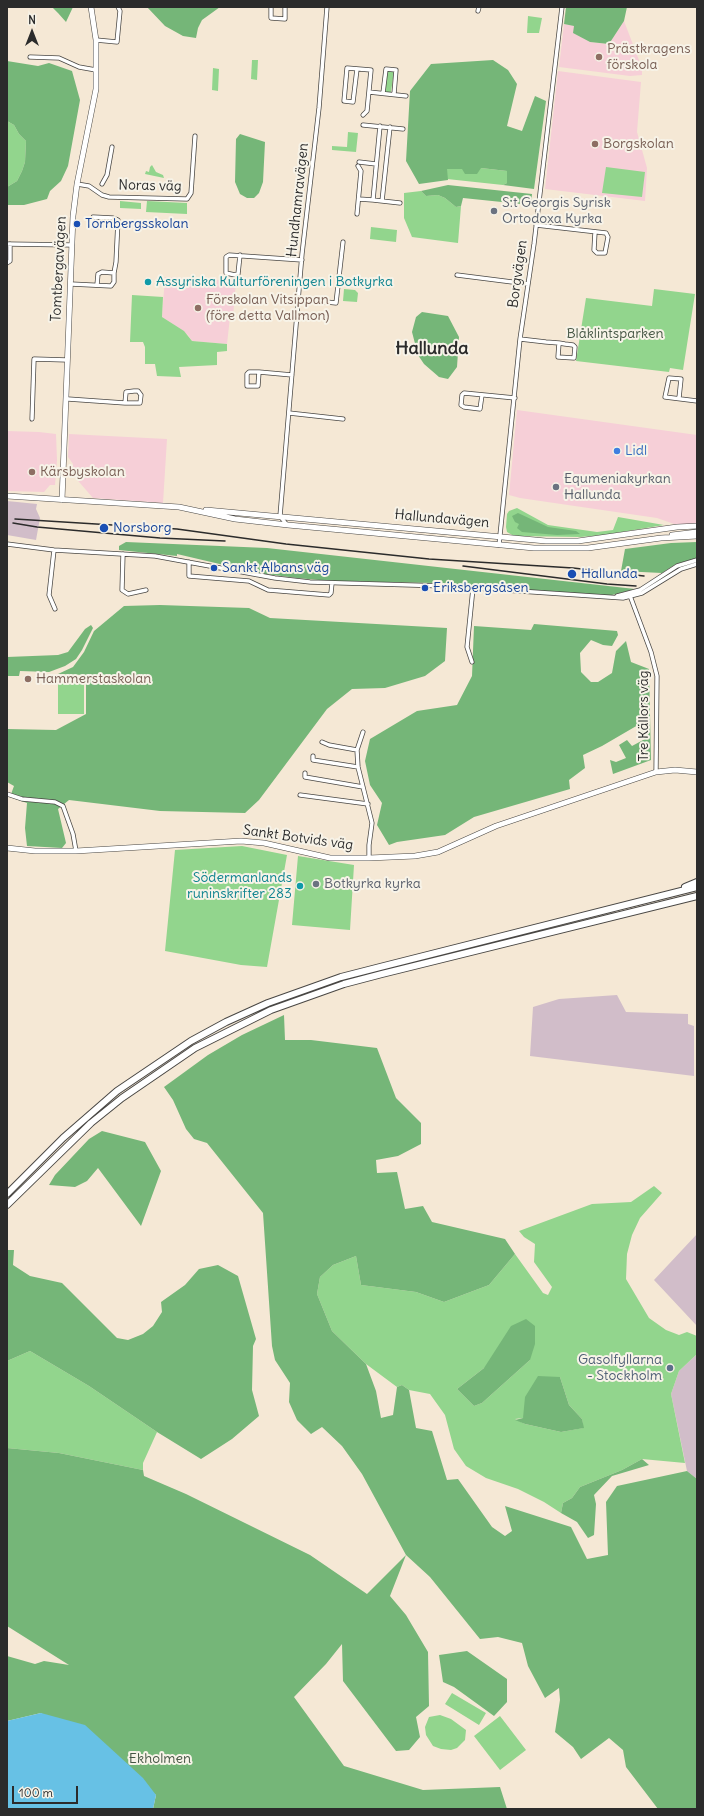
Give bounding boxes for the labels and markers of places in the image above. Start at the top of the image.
place label: Prästkragens förskola [607,41,691,74]
marker: Prästkragens förskola [594,52,604,62]
place label: Borgskolan [603,136,674,152]
marker: Borgskolan [590,139,600,149]
place label: S:t Georgis Syrisk Ortodoxa Kyrka [502,195,611,228]
marker: S:t Georgis Syrisk Ortodoxa Kyrka [489,206,499,216]
place label: Tornbergsskolan [85,216,189,232]
marker: Tornbergsskolan [72,219,82,229]
place label: Assyriska Kulturföreningen i Botkyrka [156,274,393,290]
marker: Assyriska Kulturföreningen i Botkyrka [143,277,153,287]
place label: Förskolan Vitsippan (före detta Vallmon) [206,292,329,324]
marker: Förskolan Vitsippan (före detta Vallmon) [193,303,203,313]
place label: Lidl [625,443,647,459]
marker: Lidl [612,446,622,456]
place label: Kärsbyskolan [40,464,125,480]
marker: Kärsbyskolan [27,467,37,477]
place label: Equmeniakyrkan Hallunda [564,471,671,504]
marker: Equmeniakyrkan Hallunda [551,482,561,492]
place label: Norsborg [113,520,171,536]
marker: Norsborg [98,522,110,534]
place label: Sankt Albans väg [222,560,329,576]
marker: Sankt Albans väg [209,563,219,573]
place label: Hallunda [581,566,638,582]
marker: Hallunda [566,568,578,580]
place label: Eriksbergsåsen [433,580,529,596]
marker: Eriksbergsåsen [420,583,430,593]
place label: Hammerstaskolan [36,671,151,687]
marker: Hammerstaskolan [23,674,33,684]
place label: Södermanlands runinskrifter 283 [187,870,292,902]
place label: Botkyrka kyrka [324,876,421,892]
marker: Botkyrka kyrka [311,879,321,889]
marker: Södermanlands runinskrifter 283 [295,881,305,891]
place label: Gasolfyllarna - Stockholm [578,1352,662,1384]
marker: Gasolfyllarna - Stockholm [665,1363,675,1373]

